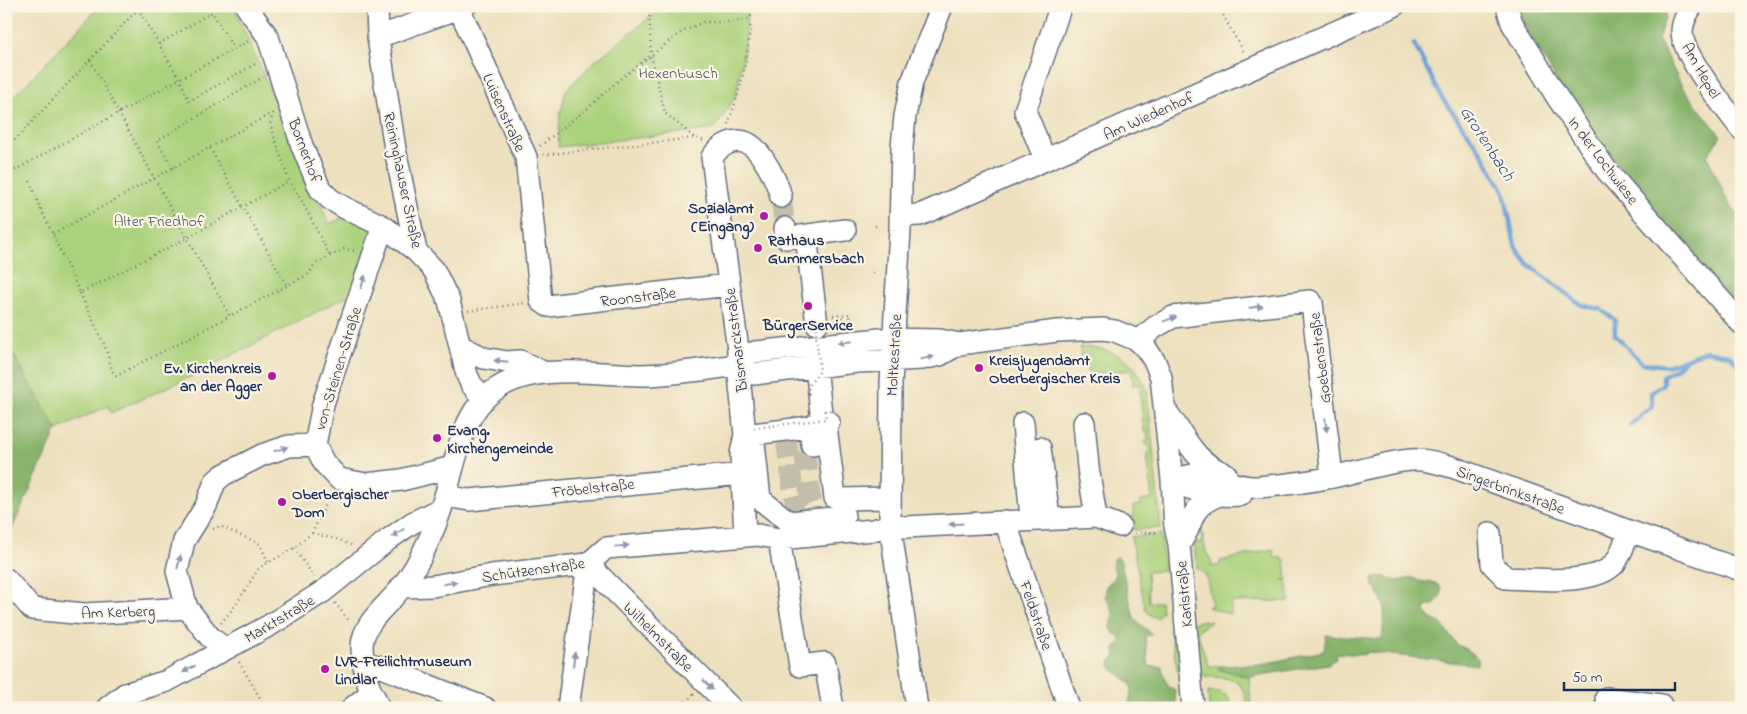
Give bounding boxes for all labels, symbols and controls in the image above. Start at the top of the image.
street label: Am Hepel [1675,38,1726,104]
park label: Hexenbusch [638,62,718,86]
street label: Luisenstraße [475,70,532,157]
street label: Am Wiedenhof [1100,86,1198,148]
water label: Grotenbach [1452,101,1521,187]
street label: Reininghauser Straße [376,110,428,251]
street label: In der Lochwiese [1561,112,1644,211]
street label: Bornerhof [280,114,328,187]
place label: Sozialamt (Eingang) [688,197,755,240]
park label: Alter Friedhof [114,210,205,234]
marker: Sozialamt (Eingang) [758,210,770,222]
place label: Rathaus Gummersbach [767,229,864,271]
marker: Rathaus Gummersbach [752,242,764,254]
one-way arrow [360,274,368,289]
street label: Roonstraße [599,281,678,315]
street label: Bismarckstraße [719,286,755,394]
marker: BürgerService [802,300,814,312]
street label: von-Steinen-Straße [309,303,369,433]
one-way arrow [1249,303,1265,311]
street label: Goebenstraße [1303,310,1338,405]
street label: Moltkestraße [881,312,909,397]
place label: BürgerService [762,314,854,339]
one-way arrow [1163,315,1178,323]
one-way arrow [837,338,853,346]
place label: Kreisjugendamt Oberbergischer Kreis [989,349,1121,392]
one-way arrow [920,353,936,361]
place label: Ev. Kirchenkreis an der Agger [163,357,263,400]
one-way arrow [493,357,509,365]
marker: Kreisjugendamt Oberbergischer Kreis [973,362,985,374]
marker: Ev. Kirchenkreis an der Agger [266,370,278,382]
one-way arrow [1322,417,1330,433]
place label: Evang. Kirchengemeinde [447,419,554,462]
marker: Evang. Kirchengemeinde [431,432,443,444]
one-way arrow [273,444,288,452]
street label: Singerbrinkstraße [1453,460,1569,522]
street label: Fröbelstraße [550,473,636,505]
place label: Oberbergischer Dom [291,483,390,525]
marker: Oberbergischer Dom [276,496,288,508]
one-way arrow [948,520,964,528]
one-way arrow [391,528,404,537]
one-way arrow [615,542,631,550]
street label: Schützenstraße [480,552,587,590]
one-way arrow [175,554,183,569]
street label: Karlstraße [1170,559,1200,628]
street label: Feldstraße [1012,577,1058,654]
one-way arrow [442,578,458,586]
street label: Marktstraße [240,589,321,650]
street label: Wilhelmstraße [617,597,699,679]
street label: Am Kerberg [81,600,155,626]
place label: LVR-Freilichtmuseum Lindlar [335,650,472,692]
one-way arrow [571,651,579,667]
scale bar [1564,659,1676,691]
marker: LVR-Freilichtmuseum Lindlar [319,663,331,675]
one-way arrow [182,665,196,673]
text: 50 m [1572,667,1603,689]
one-way arrow [702,679,714,691]

